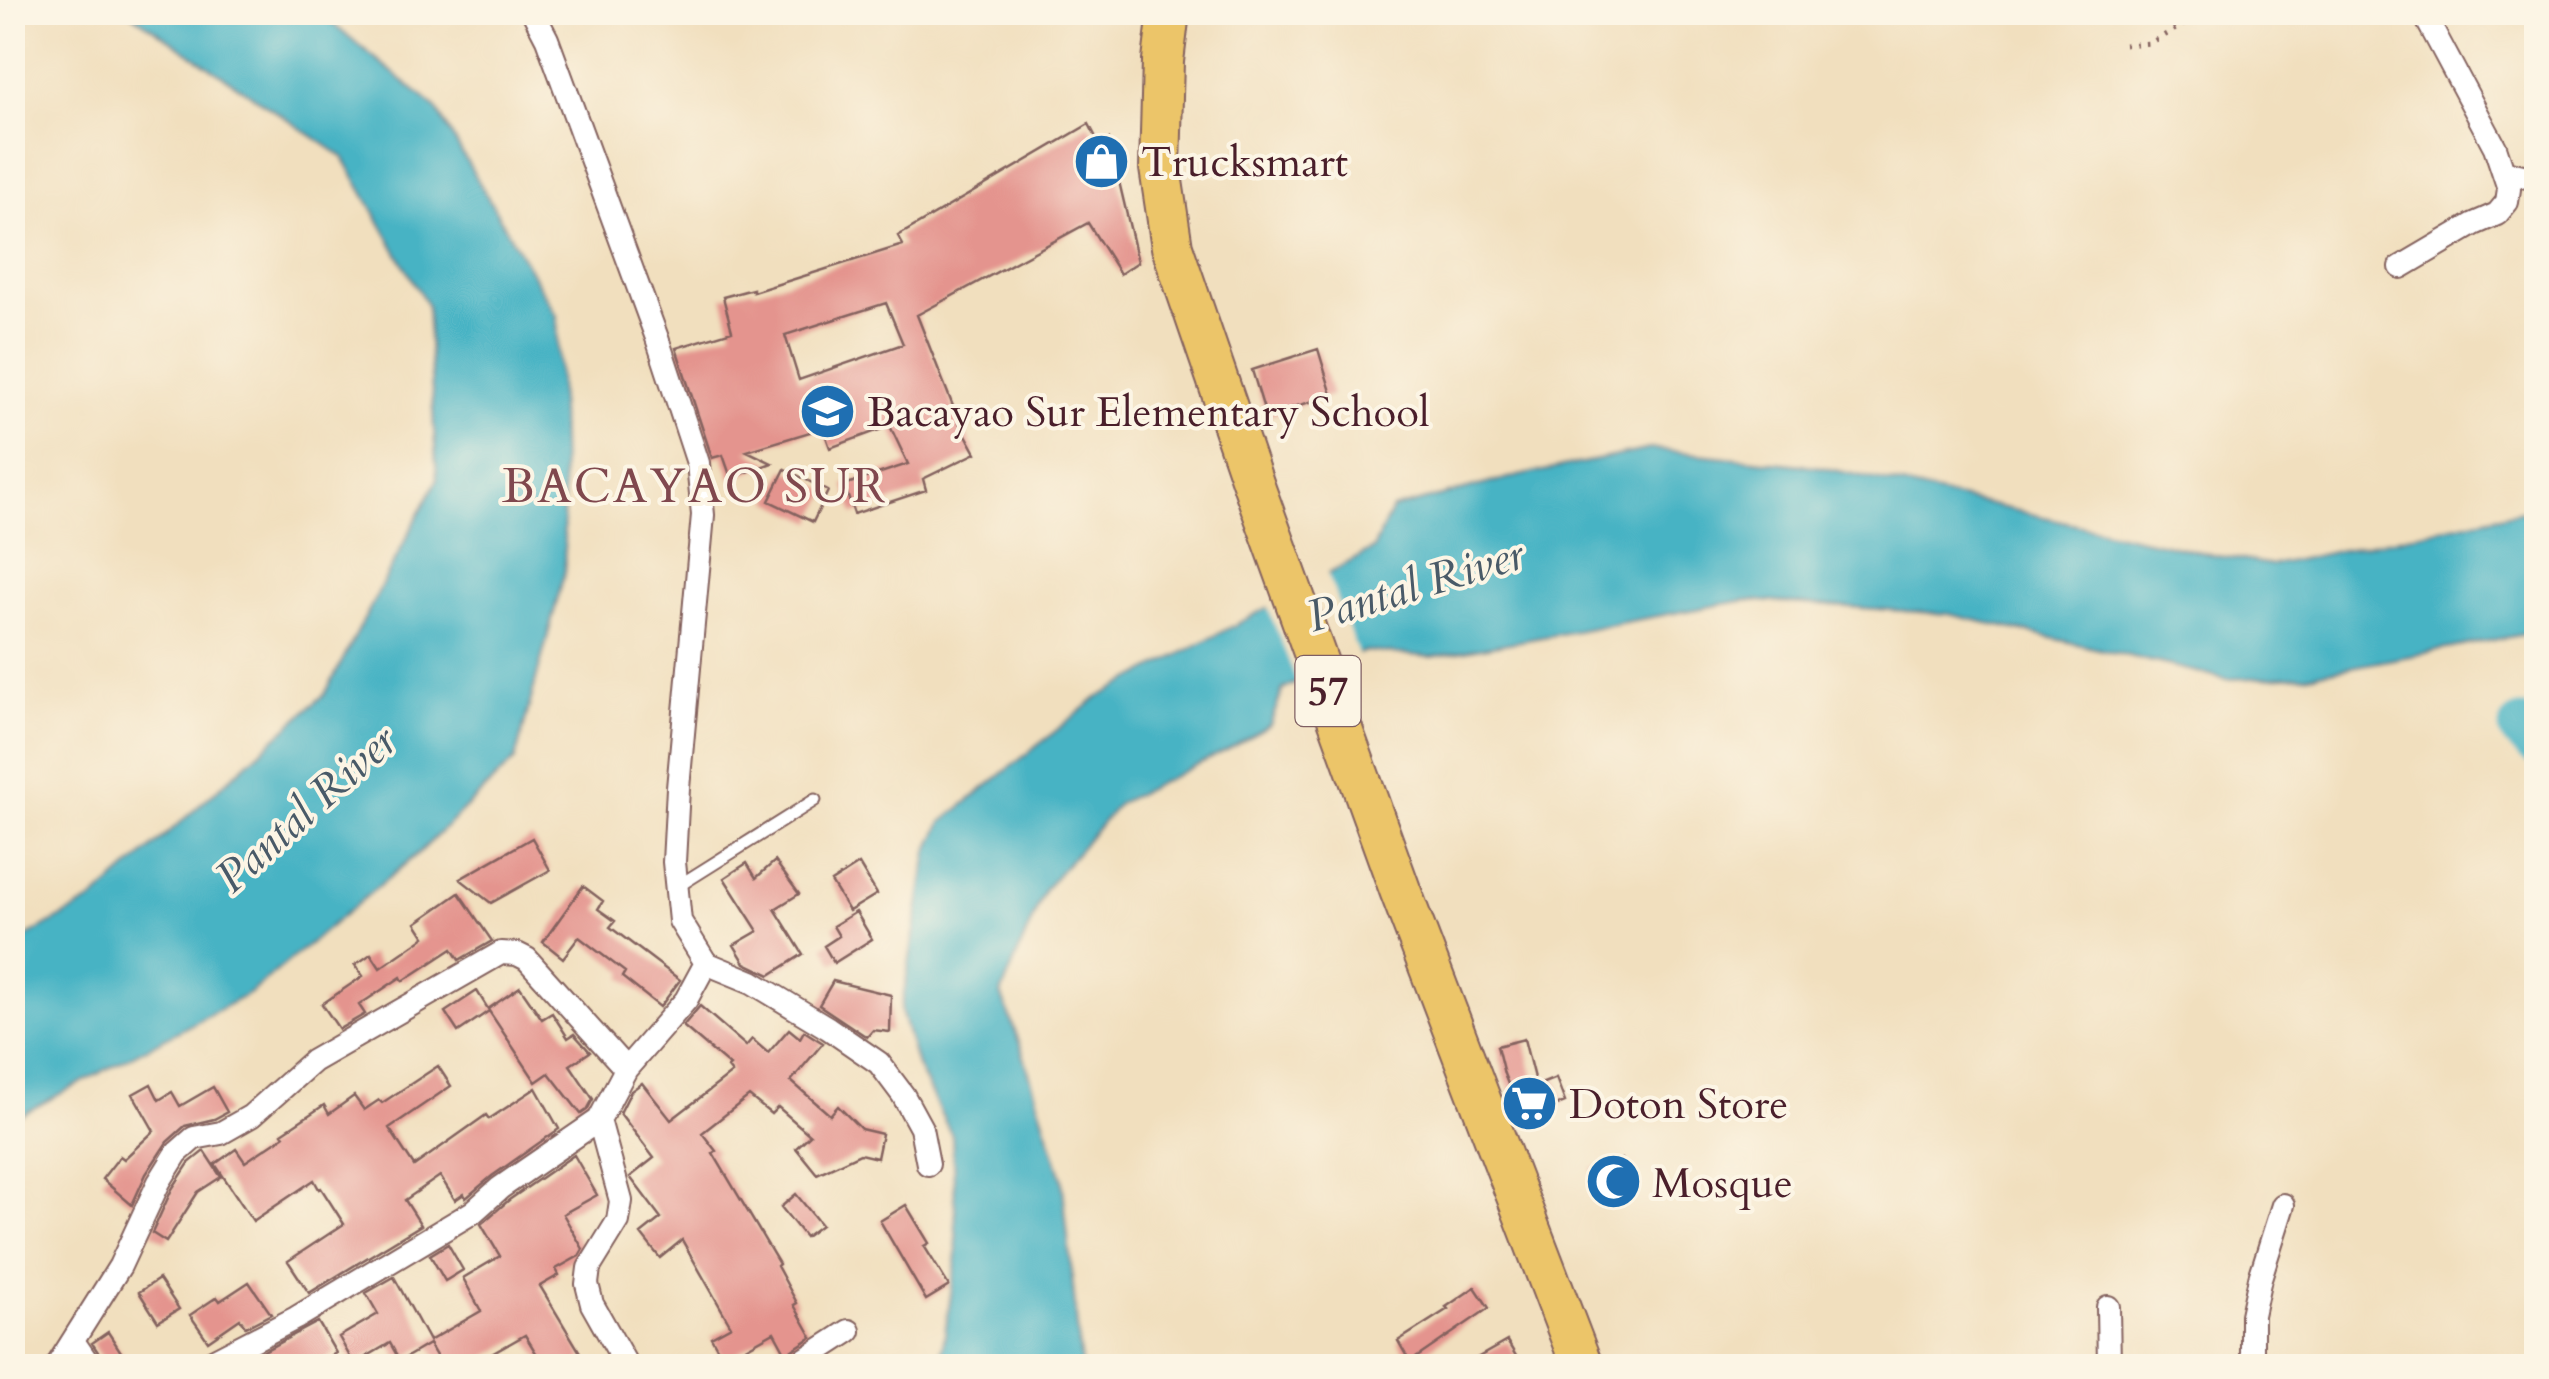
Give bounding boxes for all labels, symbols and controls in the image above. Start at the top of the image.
shop icon: Trucksmart [1072,131,1132,191]
place label: Trucksmart [1141,134,1348,191]
school or university icon: Bacayao Sur Elementary School [798,381,858,441]
place label: Bacayao Sur Elementary School [867,384,1430,441]
district label: BACAYAO SUR [502,454,888,519]
water label: Pantal River [1300,523,1533,647]
road number: 57 [1296,656,1360,726]
water label: Pantal River [202,711,410,907]
supermarket icon: Doton Store [1500,1073,1560,1133]
place label: Doton Store [1569,1076,1788,1133]
mosque icon: Mosque [1583,1152,1643,1212]
place label: Mosque [1652,1155,1793,1212]

